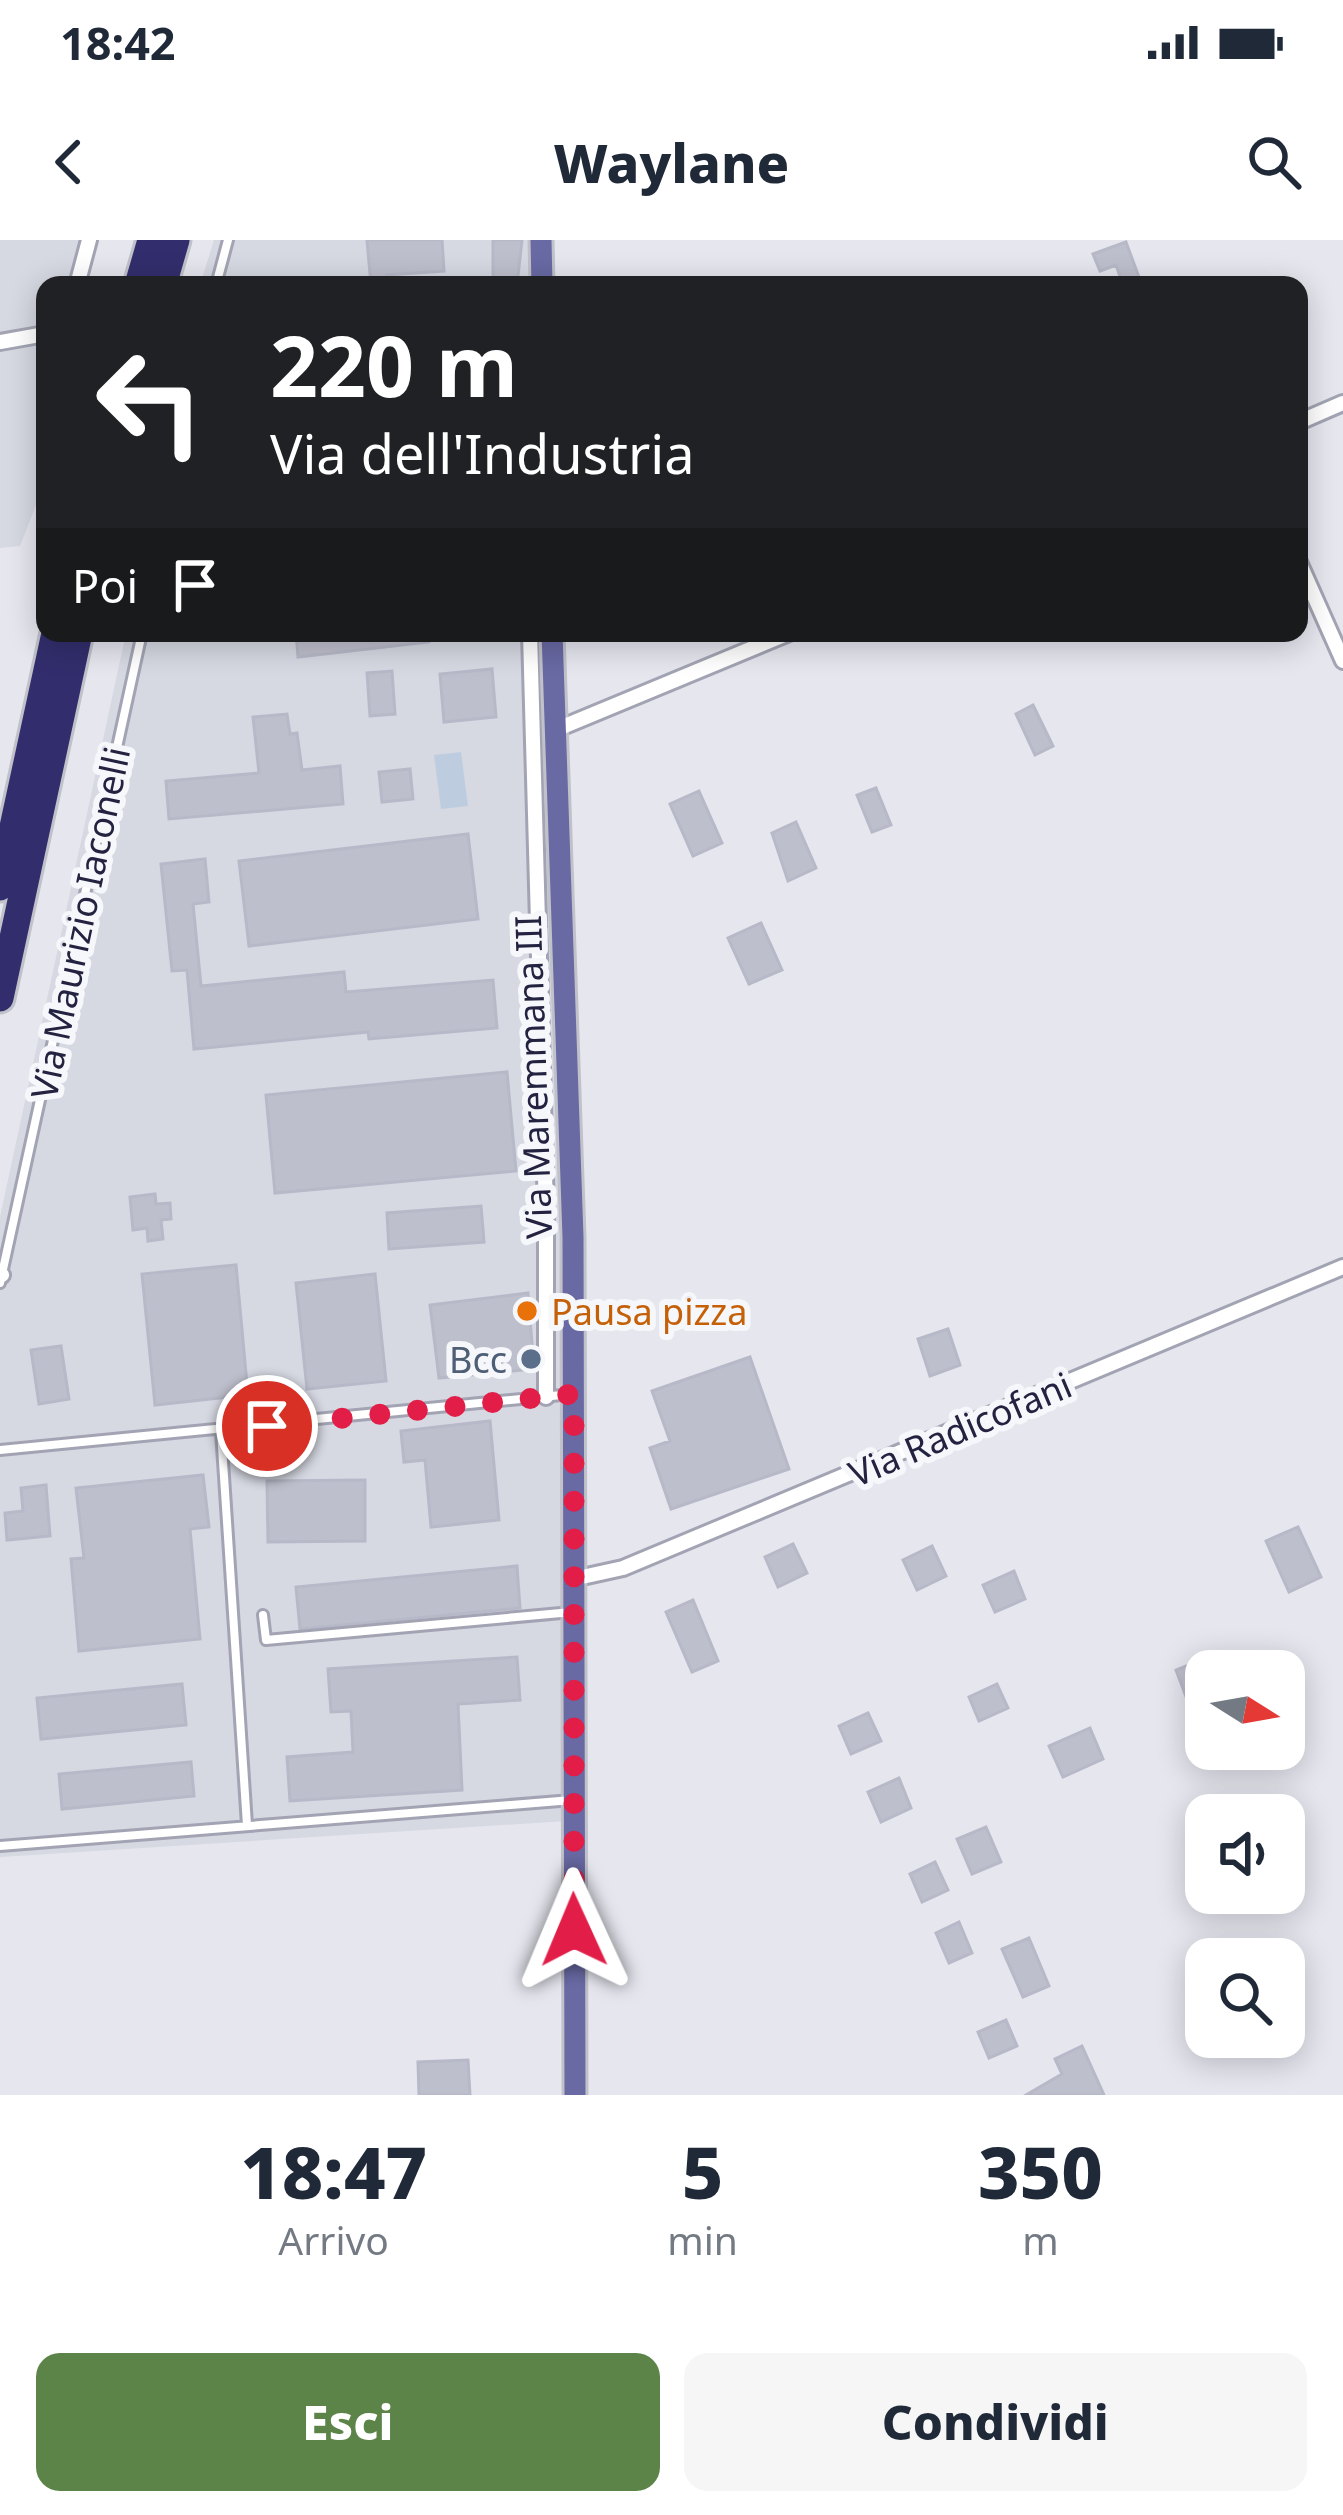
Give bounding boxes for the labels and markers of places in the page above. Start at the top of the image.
place label: Pausa pizza [551,1287,748,1336]
marker: Pausa pizza [514,1298,540,1324]
place label: Bcc [449,1335,507,1384]
marker: Bcc [518,1346,544,1372]
pin [216,1375,318,1477]

